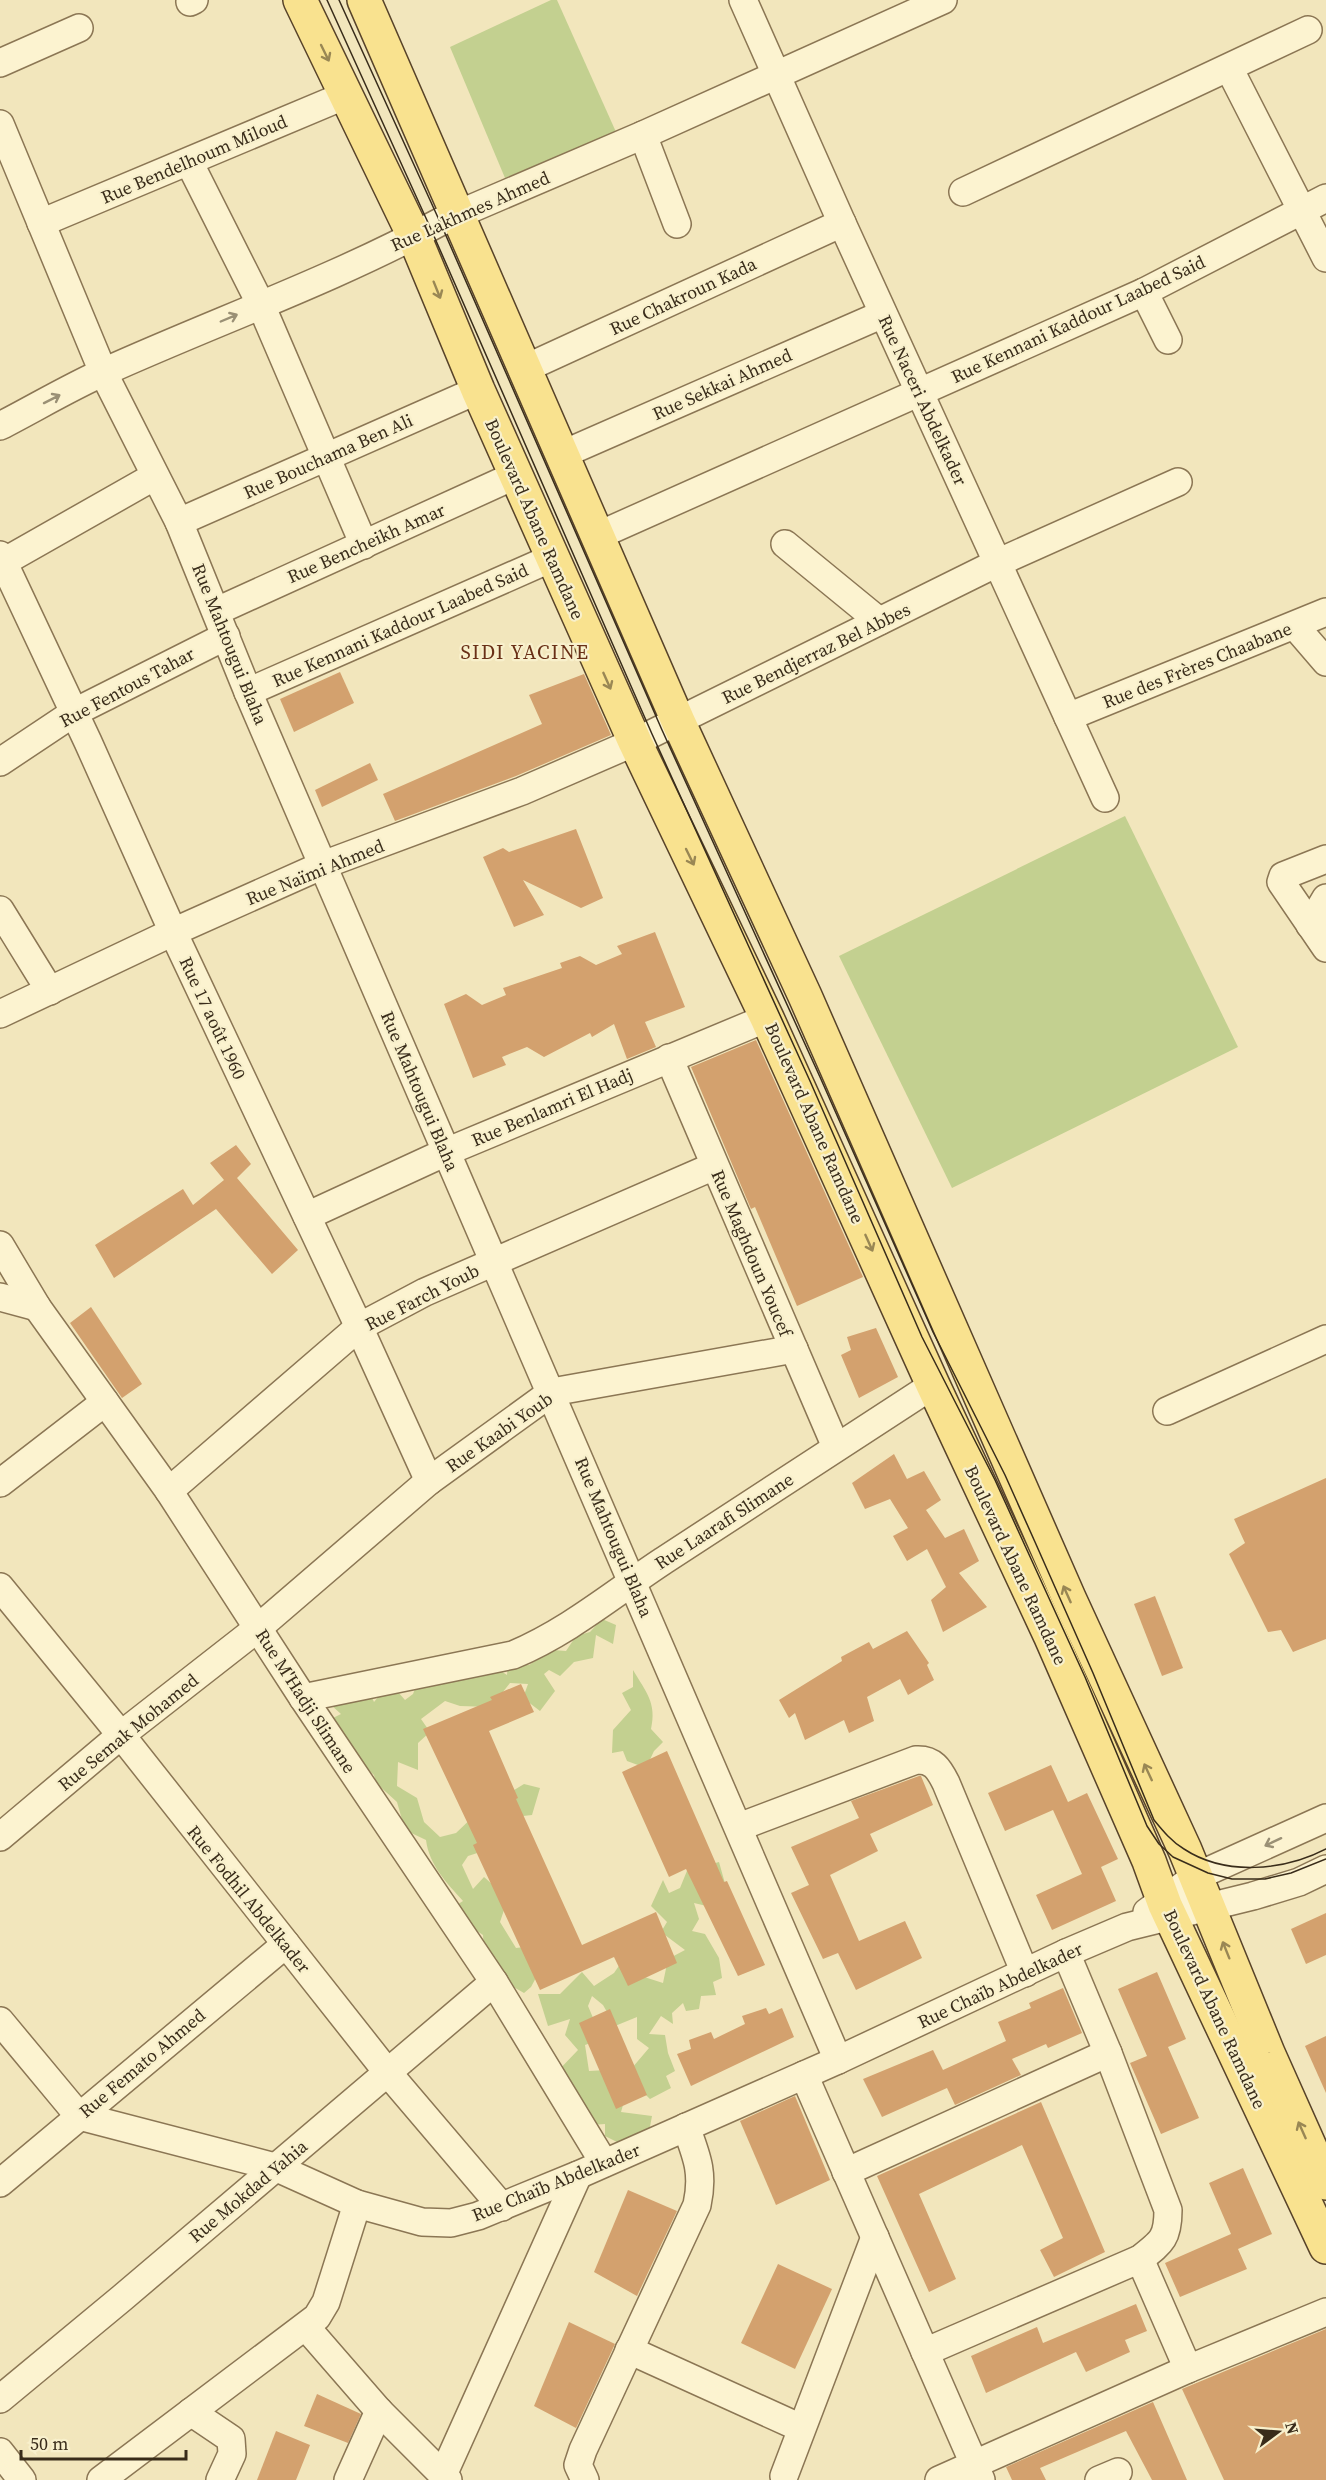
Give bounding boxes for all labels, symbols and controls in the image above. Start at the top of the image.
one-way arrow [320,43,332,61]
street label: Rue Bendelhoum Miloud [97,108,291,210]
street label: Rue Lakhmes Ahmed [387,165,553,257]
street label: Rue Kennani Kaddour Laabed Said [947,249,1209,389]
street label: Rue Chakroun Kada [606,251,761,341]
one-way arrow [432,280,443,299]
street label: Rue Naceri Abdelkader [872,311,974,490]
one-way arrow [220,312,238,323]
street label: Rue Sekkai Ahmed [648,342,796,426]
one-way arrow [43,393,60,405]
street label: Rue Bouchama Ben Ali [239,407,417,505]
street label: Boulevard Abane Ramdane [479,415,591,623]
street label: Rue Bencheikh Amar [283,497,449,589]
street label: Rue Kennani Kaddour Laabed Said [268,557,532,693]
street label: Rue Mahtougui Blaha [186,560,274,729]
street label: Rue Bendjerraz Bel Abbes [717,596,915,710]
street label: Rue des Frères Chaabane [1099,616,1295,714]
district label: SIDI YACINE [461,638,590,666]
street label: Rue Fentous Tahar [55,641,199,733]
one-way arrow [602,671,613,689]
street label: Rue Naïmi Ahmed [242,833,388,911]
one-way arrow [684,848,696,866]
street label: Rue 17 août 1960 [174,953,252,1083]
street label: Rue Mahtougui Blaha [375,1007,465,1176]
street label: Boulevard Abane Ramdane [759,1019,871,1227]
street label: Rue Benlamri El Hadj [468,1062,636,1152]
street label: Rue Maghdoun Youcef [706,1166,799,1342]
one-way arrow [864,1234,875,1252]
street label: Rue Farch Youb [361,1258,483,1336]
street label: Rue Kaabi Youb [441,1386,557,1478]
street label: Rue Mahtougui Blaha [569,1453,659,1622]
street label: Boulevard Abane Ramdane [959,1461,1073,1669]
street label: Rue Laarafi Slimane [650,1467,798,1575]
one-way arrow [1061,1586,1072,1604]
street label: Rue M'Hadji Slimane [250,1624,362,1778]
street label: Rue Semak Mohamed [52,1668,204,1796]
one-way arrow [1142,1763,1153,1781]
street label: Rue Fodhil Abdelkader [182,1820,317,1979]
one-way arrow [1264,1837,1282,1849]
street label: Boulevard Abane Ramdane [1158,1905,1272,2113]
street label: Rue Chaïb Abdelkader [913,1936,1087,2034]
one-way arrow [1220,1942,1231,1960]
street label: Rue Femato Ahmed [74,2003,210,2123]
one-way arrow [1296,2121,1307,2139]
street label: Rue Mokdad Yahia [183,2133,313,2248]
street label: Rue Chaïb Abdelkader [468,2137,644,2227]
north arrow [1248,2402,1308,2462]
text: N [1280,2419,1305,2437]
scale bar [21,2423,186,2461]
text: 50 m [30,2431,68,2456]

